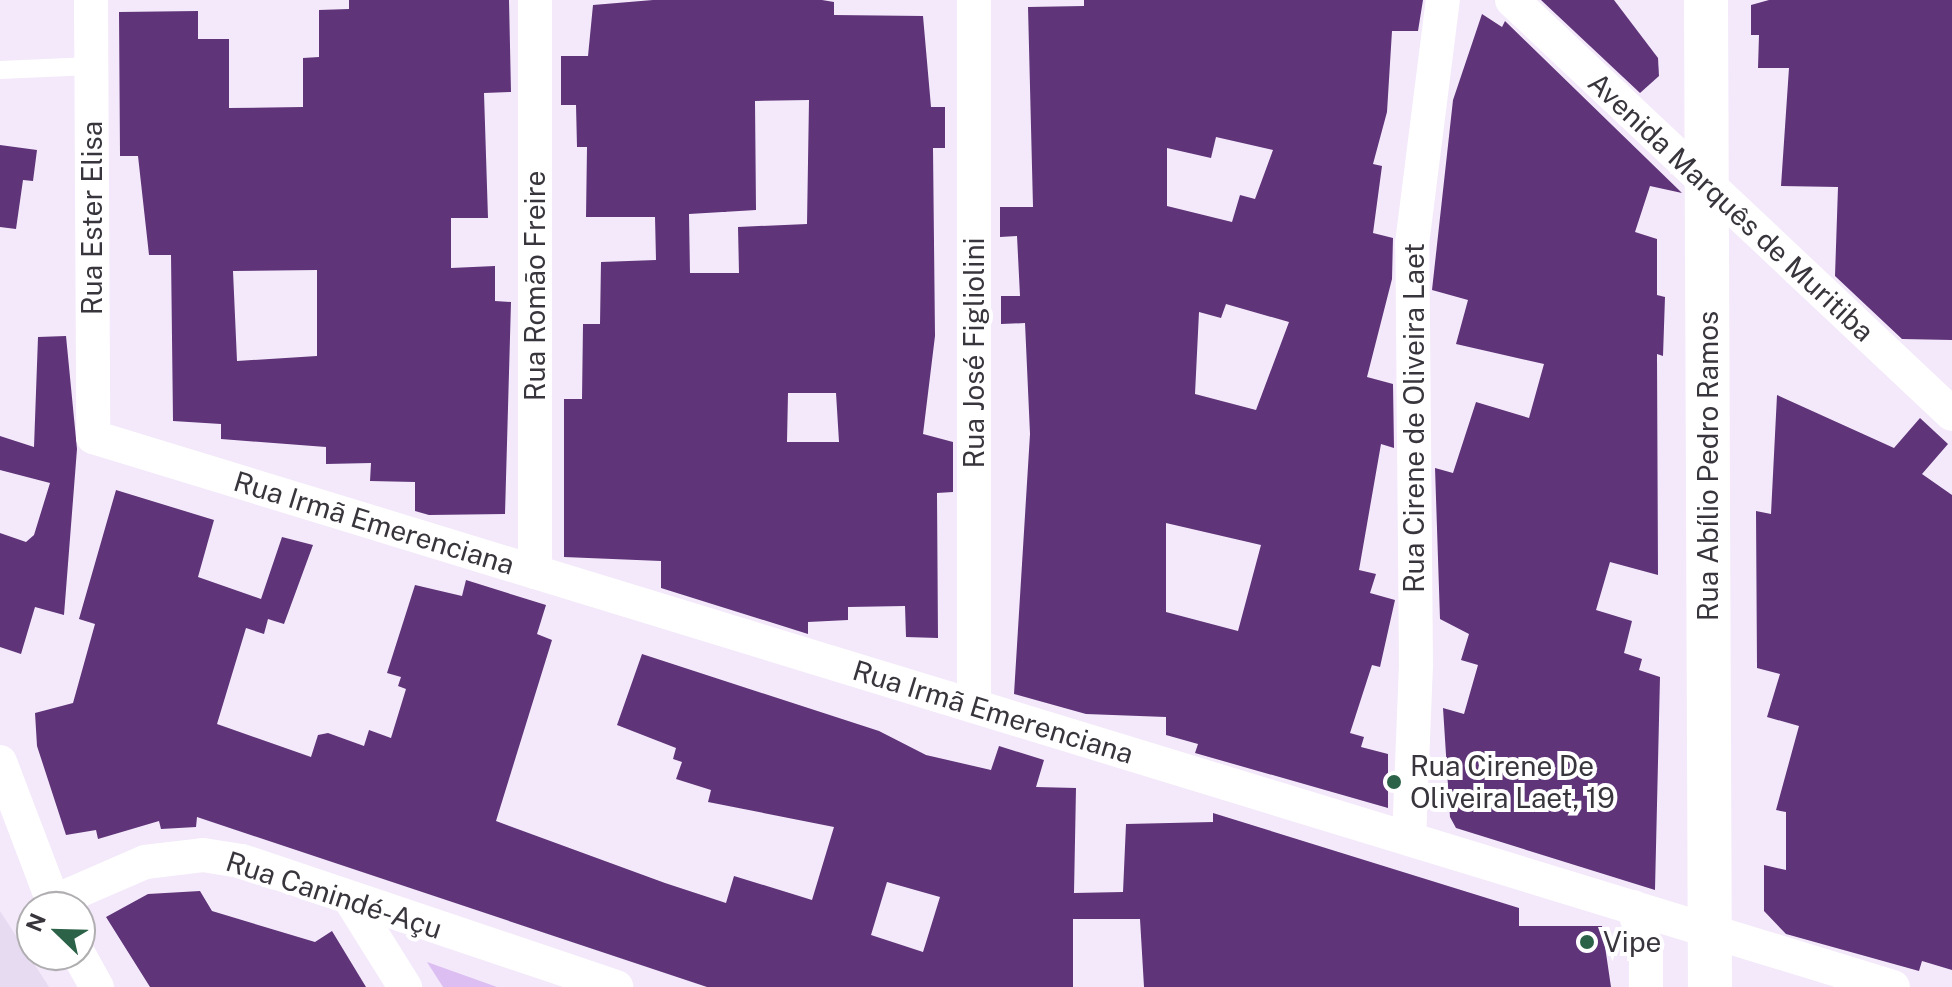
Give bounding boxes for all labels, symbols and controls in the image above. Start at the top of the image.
street label: Avenida Marquês de Muritiba [1581,65,1881,349]
street label: Rua Ester Elisa [75,121,109,315]
street label: Rua Romão Freire [518,171,552,401]
street label: Rua José Figliolini [957,237,991,469]
street label: Rua Cirene de Oliveira Laet [1397,243,1431,593]
street label: Rua Abílio Pedro Ramos [1691,311,1725,621]
street label: Rua Irmã Emerenciana [230,464,518,582]
street label: Rua Irmã Emerenciana [849,653,1137,771]
place label: Rua Cirene De Oliveira Laet, 19 [1410,749,1615,815]
marker: Rua Cirene De Oliveira Laet, 19 [1385,773,1403,791]
street label: Rua Canindé-Açu [222,844,446,946]
north arrow [16,891,96,971]
text: N [20,909,51,935]
place label: Vipe [1603,925,1661,959]
marker: Vipe [1578,933,1596,951]

